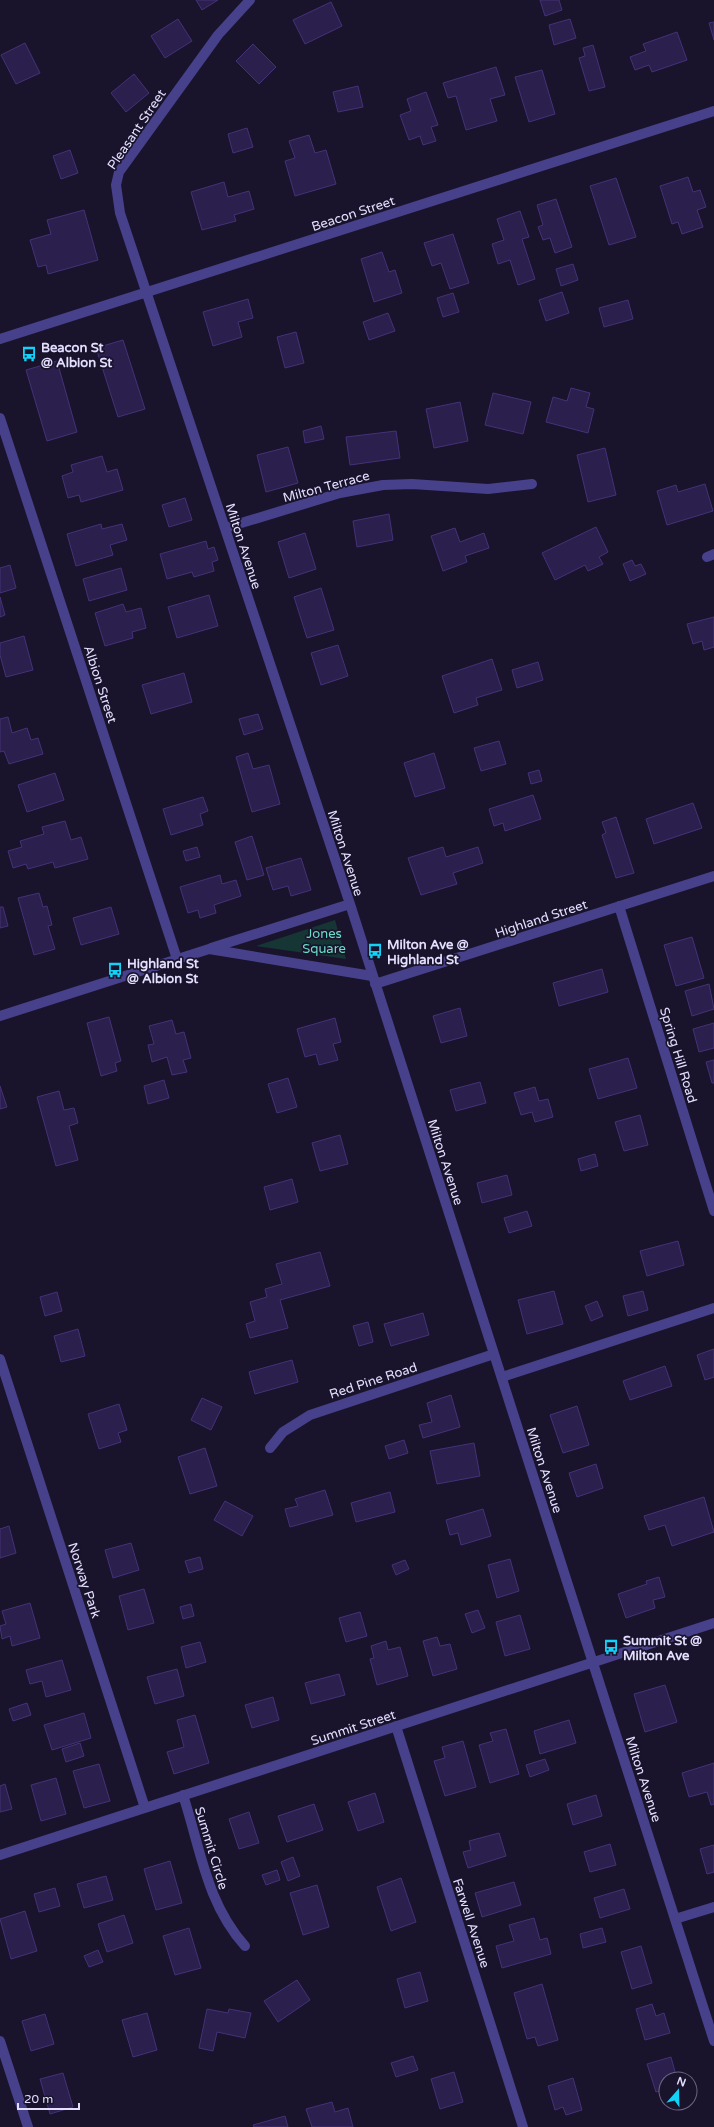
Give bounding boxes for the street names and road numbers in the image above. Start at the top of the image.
street label: Pleasant Street [104,86,170,173]
street label: Beacon Street [310,193,397,235]
street label: Milton Terrace [281,468,371,506]
street label: Milton Avenue [222,501,264,591]
street label: Albion Street [80,643,120,725]
street label: Milton Avenue [324,808,366,898]
street label: Highland Street [493,896,590,941]
street label: Spring Hill Road [656,1005,700,1105]
street label: Milton Avenue [424,1117,466,1207]
street label: Red Pine Road [327,1359,419,1403]
street label: Milton Avenue [523,1425,565,1515]
street label: Norway Park [64,1540,104,1620]
street label: Summit Street [309,1707,398,1749]
street label: Milton Avenue [622,1734,664,1824]
street label: Summit Circle [191,1805,231,1892]
street label: Farwell Avenue [449,1877,493,1970]

